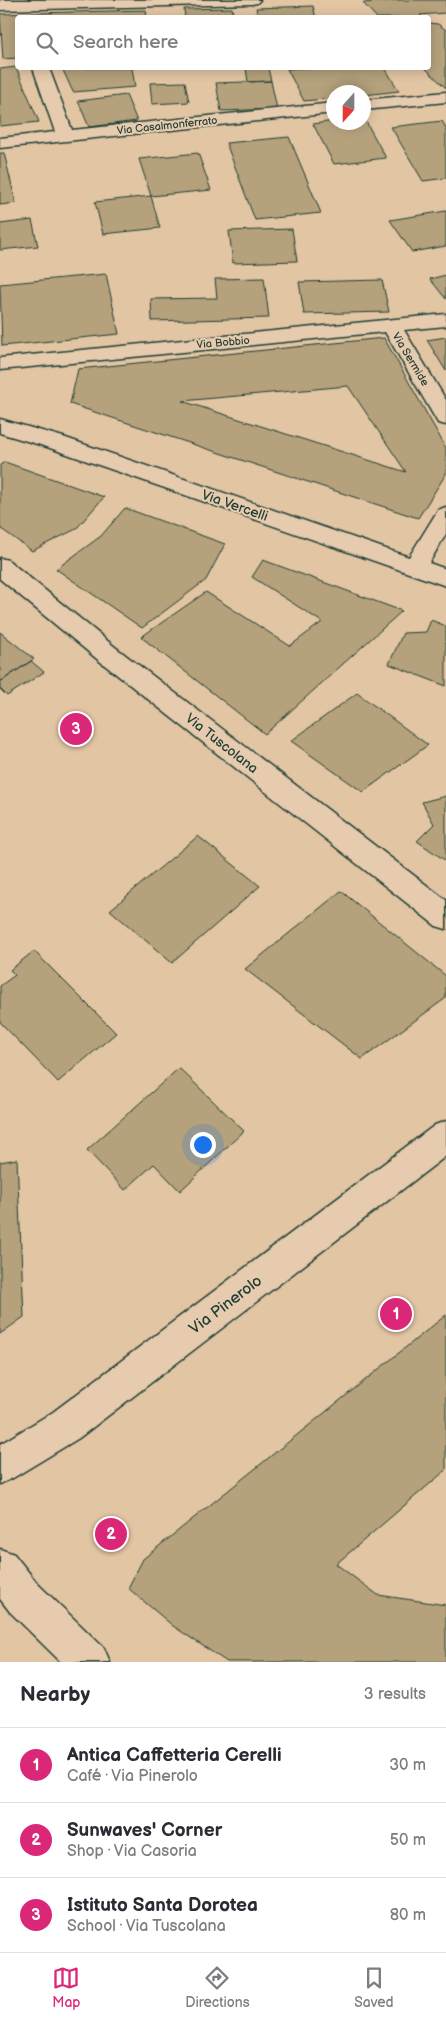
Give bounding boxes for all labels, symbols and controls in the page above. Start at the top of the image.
search box [15,15,431,70]
icon: search [33,29,61,57]
text: Search here [73,31,178,54]
north arrow [326,85,371,130]
street label: Via Casalmonferrato [116,114,218,137]
street label: Via Sermide [390,330,432,389]
street label: Via Bobbio [196,334,250,351]
street label: Via Vercelli [199,486,270,525]
pin: 3 [60,710,92,748]
street label: Via Tuscolana [182,710,261,777]
your location [190,1132,216,1158]
street label: Via Pinerolo [186,1272,266,1339]
pin: 1 [380,1295,412,1333]
pin: 2 [95,1515,127,1553]
text: Nearby [20,1682,90,1707]
text: 3 results [364,1685,426,1704]
text: Antica Caffetteria Cerelli [67,1744,282,1767]
text: 1 [33,1756,39,1775]
text: 30 m [389,1756,426,1775]
text: Café · Via Pinerolo [67,1767,198,1786]
text: Sunwaves' Corner [67,1819,222,1842]
text: 2 [31,1831,41,1850]
text: 50 m [390,1831,426,1850]
text: Shop · Via Casoria [67,1842,197,1861]
text: Istituto Santa Dorotea [67,1894,258,1917]
text: 3 [31,1906,41,1925]
text: 80 m [390,1906,426,1925]
text: School · Via Tuscolana [67,1917,226,1936]
tab: Map [52,1964,81,2011]
tab: Directions [185,1964,250,2011]
tab: Saved [354,1964,394,2011]

